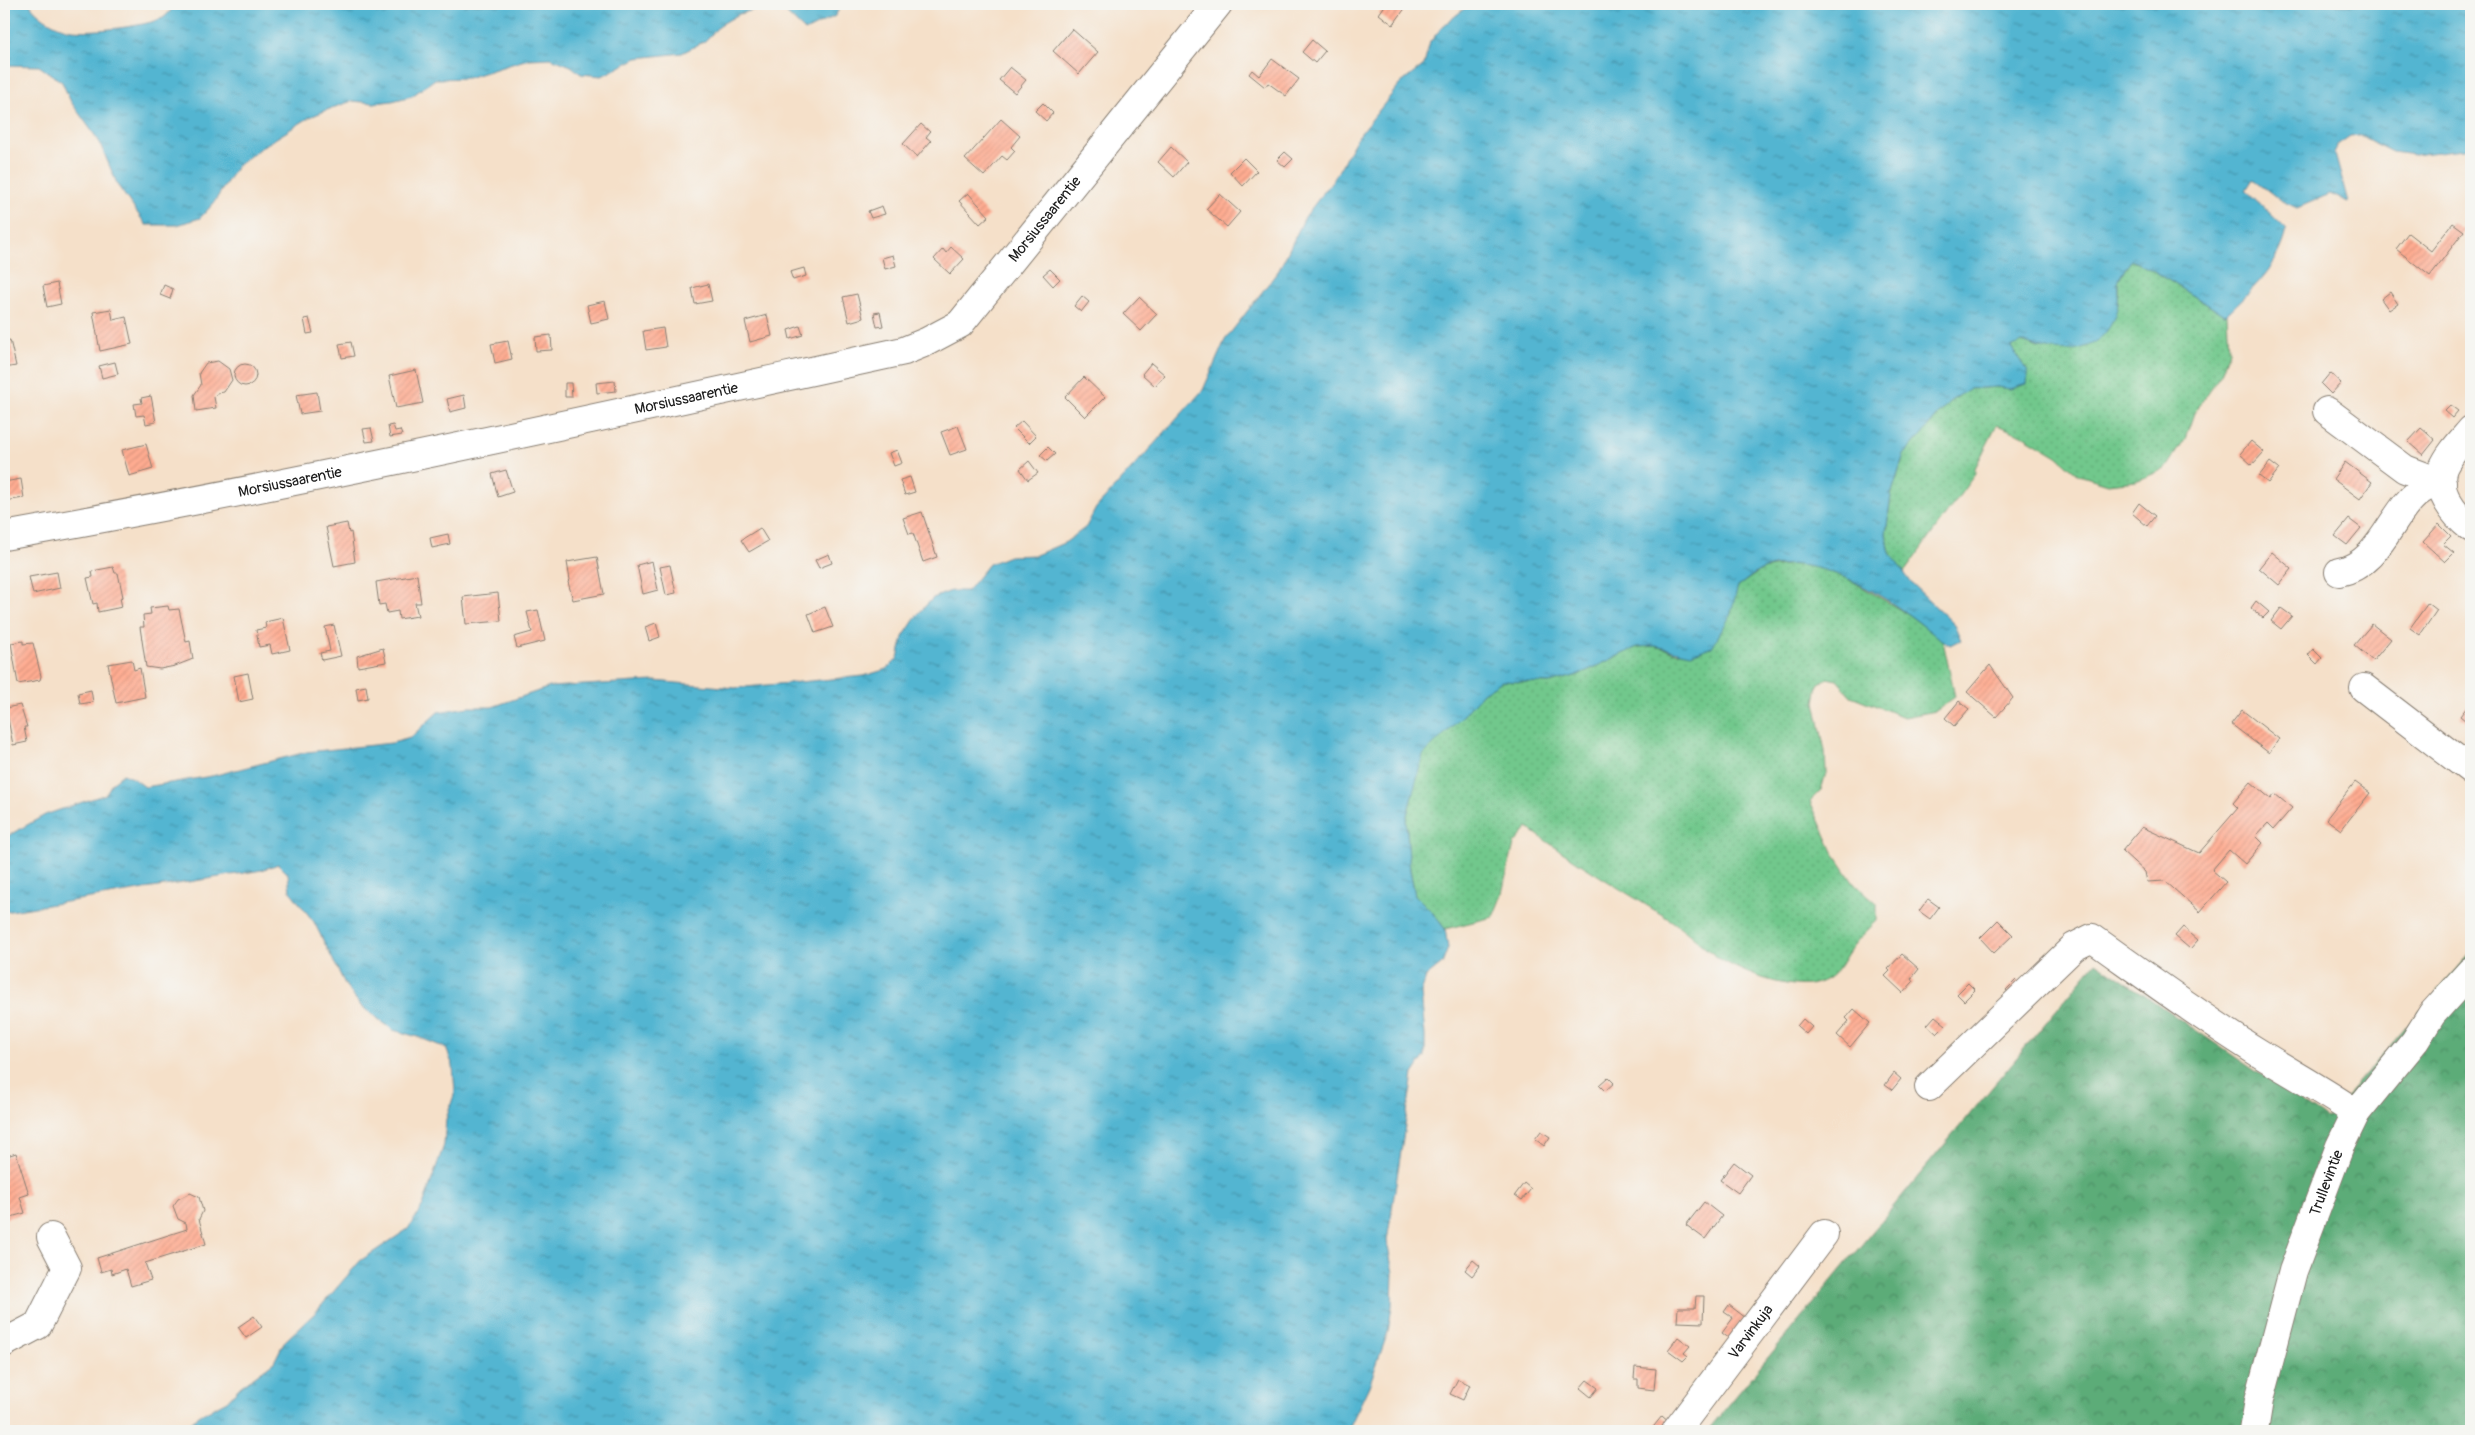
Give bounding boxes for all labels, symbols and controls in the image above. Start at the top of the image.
street label: Morsiussaarentie [1004,172,1085,266]
street label: Morsiussaarentie [633,378,740,419]
street label: Morsiussaarentie [236,462,344,501]
street label: Trullevintie [2305,1147,2347,1219]
street label: Varvinkuja [1724,1301,1777,1363]

